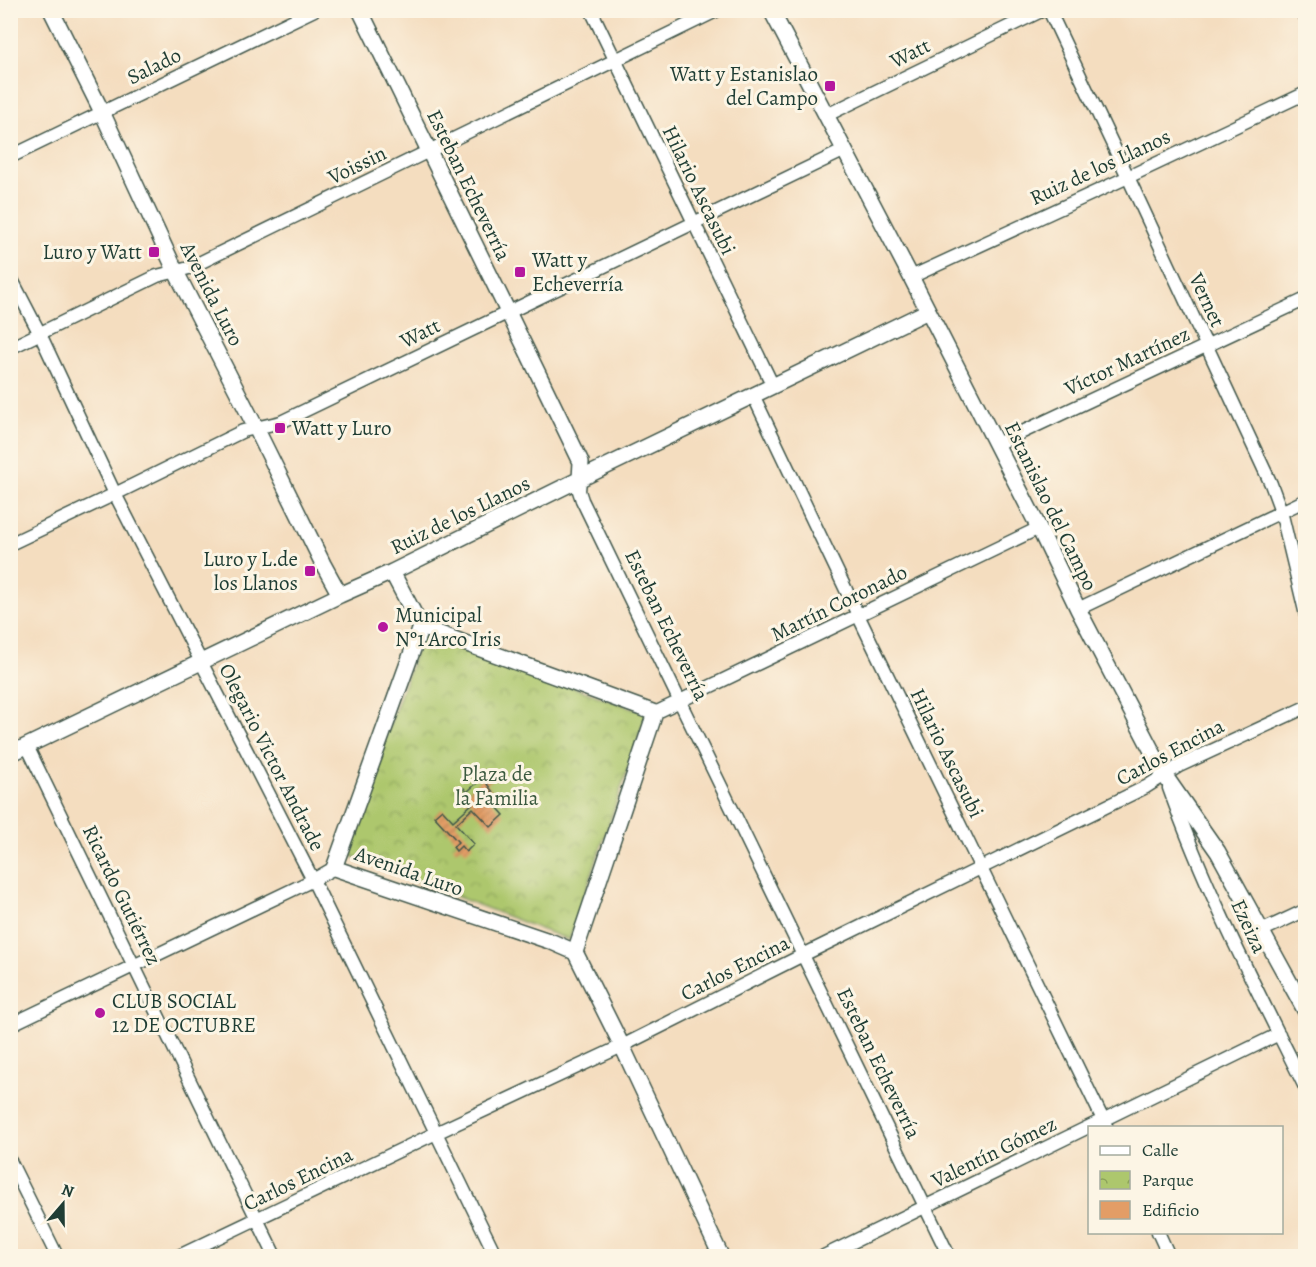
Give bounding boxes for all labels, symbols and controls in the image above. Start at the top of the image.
street label: Watt [884,31,935,75]
street label: Salado [122,41,186,91]
place label: Watt y Estanislao del Campo [669,60,818,112]
marker: Watt y Estanislao del Campo [823,79,837,93]
street label: Esteban Echeverría [420,105,518,265]
street label: Hilario Ascasubi [656,121,742,259]
street label: Ruiz de los Llanos [1025,122,1175,212]
street label: Voissin [322,139,391,192]
street label: Avenida Luro [173,236,250,351]
place label: Luro y Watt [42,238,142,266]
marker: Luro y Watt [147,245,161,259]
place label: Watt y Echeverría [531,246,624,298]
marker: Watt y Echeverría [513,265,527,279]
street label: Vernet [1182,268,1232,332]
street label: Watt [394,311,445,355]
street label: Víctor Martínez [1059,320,1194,403]
place label: Watt y Luro [291,414,392,442]
street label: Estanislao del Campo [998,417,1104,595]
marker: Watt y Luro [273,421,287,435]
street label: Ruiz de los Llanos [385,469,535,561]
place label: Luro y L.de los Llanos [203,545,298,597]
street label: Esteban Echeverría [618,545,716,705]
street label: Martín Coronado [766,558,912,648]
marker: Luro y L.de los Llanos [303,564,317,578]
place label: Municipal Nº1 Arco Iris [395,601,501,653]
marker: Municipal Nº1 Arco Iris [376,620,390,634]
street label: Olegario Victor Andrade [213,659,331,855]
street label: Hilario Ascasubi [904,684,990,822]
street label: Carlos Encina [1111,712,1229,792]
park label: Plaza de la Familia [456,760,539,812]
street label: Ricardo Gutiérrez [76,820,168,970]
street label: Avenida Luro [350,839,467,903]
street label: Ezeiza [1224,895,1274,958]
street label: Carlos Encina [676,929,794,1007]
street label: Esteban Echeverría [830,983,928,1143]
place label: CLUB SOCIAL 12 DE OCTUBRE [112,987,256,1039]
marker: CLUB SOCIAL 12 DE OCTUBRE [93,1006,107,1020]
street label: Valentín Gómez [926,1110,1061,1195]
legend [1088,1126,1283,1234]
text: Calle [1142,1138,1179,1162]
street label: Carlos Encina [239,1140,358,1218]
text: Parque [1142,1168,1194,1192]
north arrow [33,1174,93,1234]
text: N [59,1179,77,1203]
text: Edificio [1142,1198,1199,1222]

